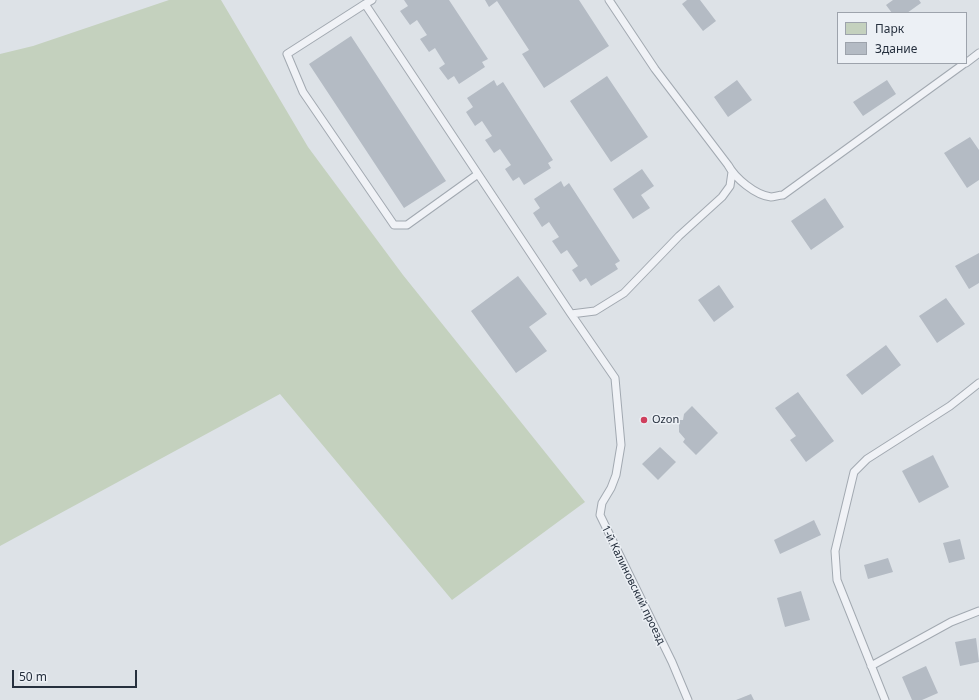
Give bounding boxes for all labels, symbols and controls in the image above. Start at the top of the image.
legend [837,12,967,64]
text: Парк [875,20,904,37]
text: Здание [875,40,917,57]
place label: Ozon [652,413,679,427]
marker: Ozon [639,415,649,425]
street label: 1-й Калиновский проезд [598,523,668,647]
scale bar [14,662,139,688]
text: 50 m [19,668,47,685]

